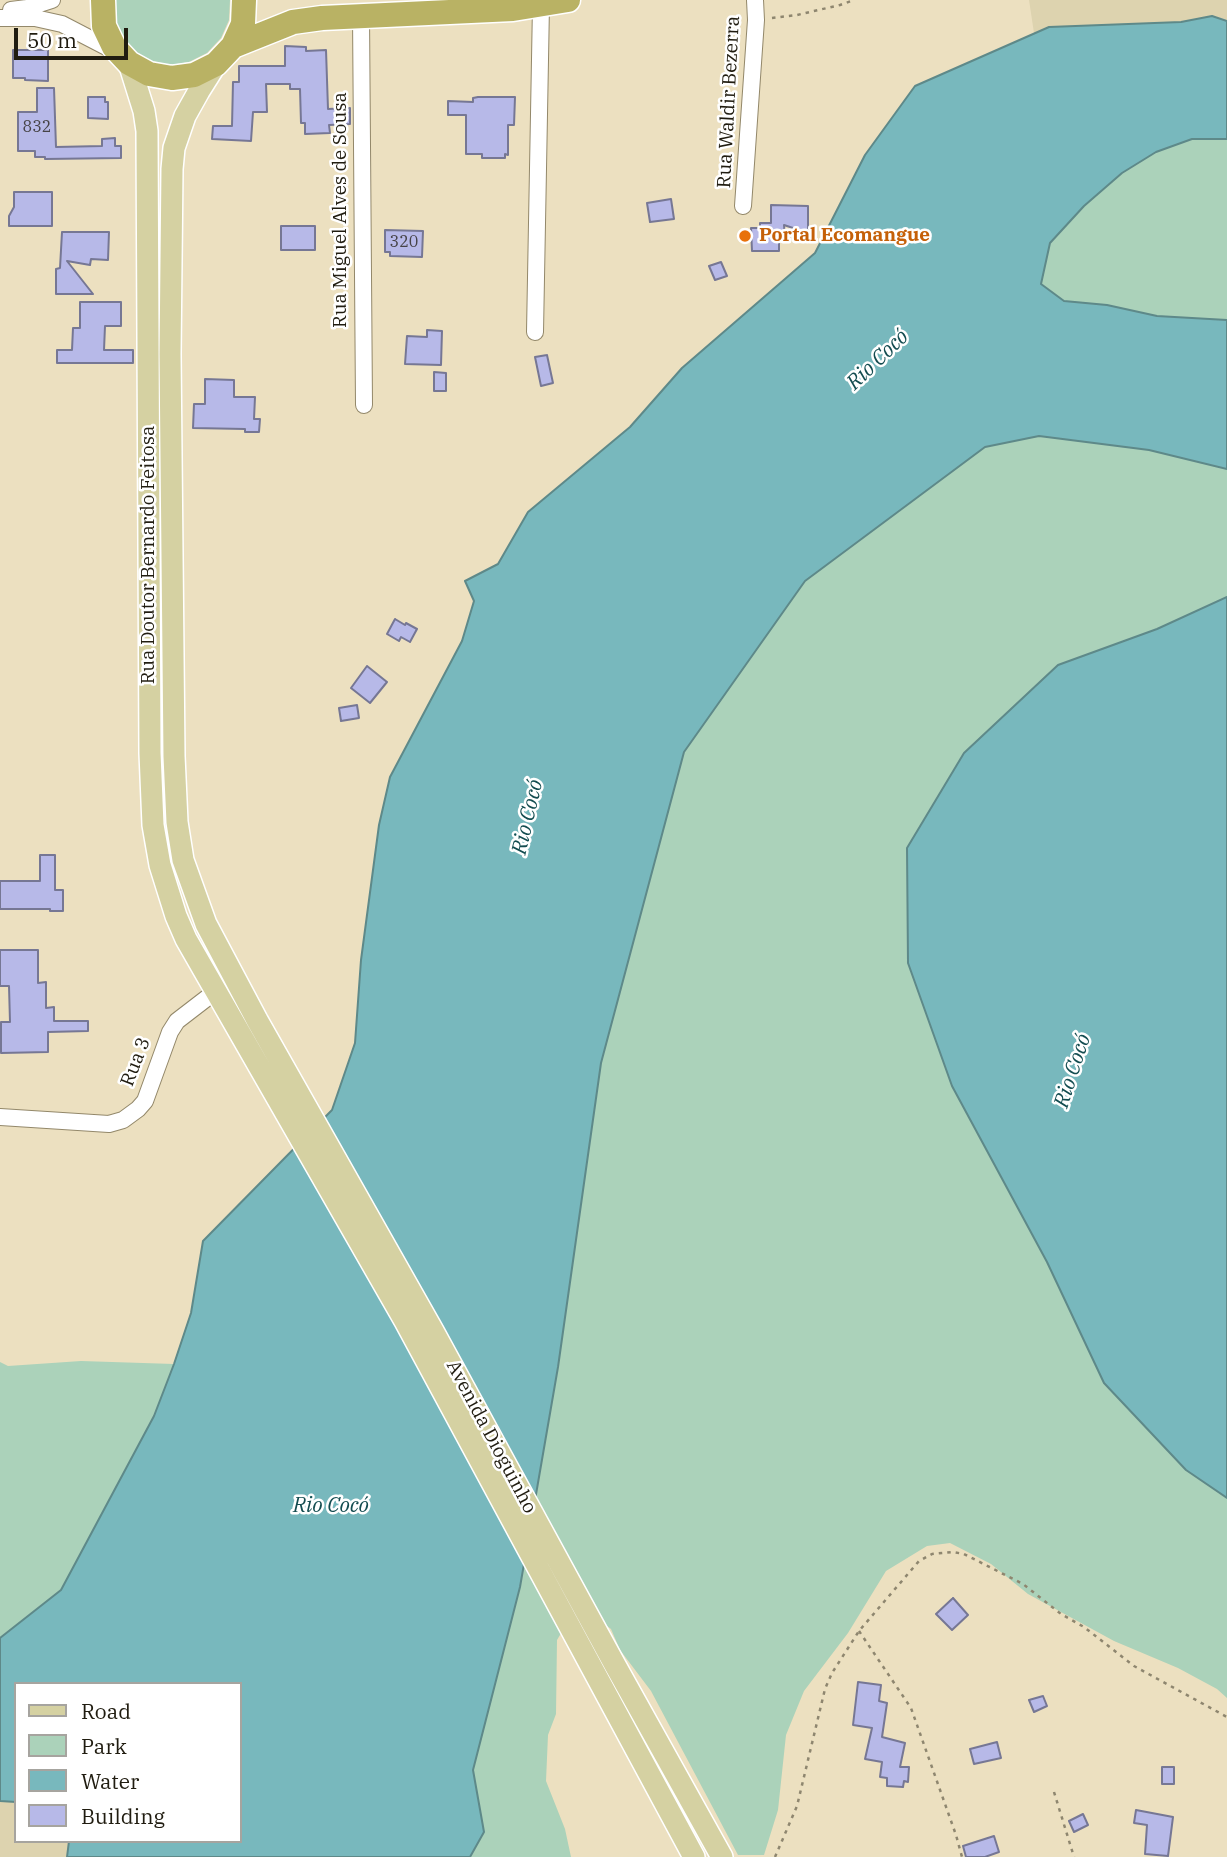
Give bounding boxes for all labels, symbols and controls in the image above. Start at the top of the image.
scale bar [18,14,131,58]
street label: Rua Waldir Bezerra [713,15,745,189]
text: 50 m [27,26,77,54]
street label: Rua Miguel Alves de Sousa [330,92,352,328]
house number: 832 [23,117,51,137]
place label: Portal Ecomangue [759,225,930,247]
marker: Portal Ecomangue [737,228,753,244]
house number: 320 [390,232,418,252]
water label: Rio Cocó [842,325,914,395]
street label: Rua Doutor Bernardo Feitosa [138,426,160,684]
water label: Rio Cocó [507,777,549,857]
water label: Rio Cocó [1049,1031,1097,1111]
street label: Rua 3 [116,1034,156,1090]
street label: Avenida Dioguinho [441,1357,541,1517]
water label: Rio Cocó [293,1493,369,1519]
legend [14,1682,242,1843]
text: Road [81,1697,131,1725]
text: Park [81,1732,127,1760]
text: Water [81,1767,139,1795]
text: Building [81,1802,165,1830]

